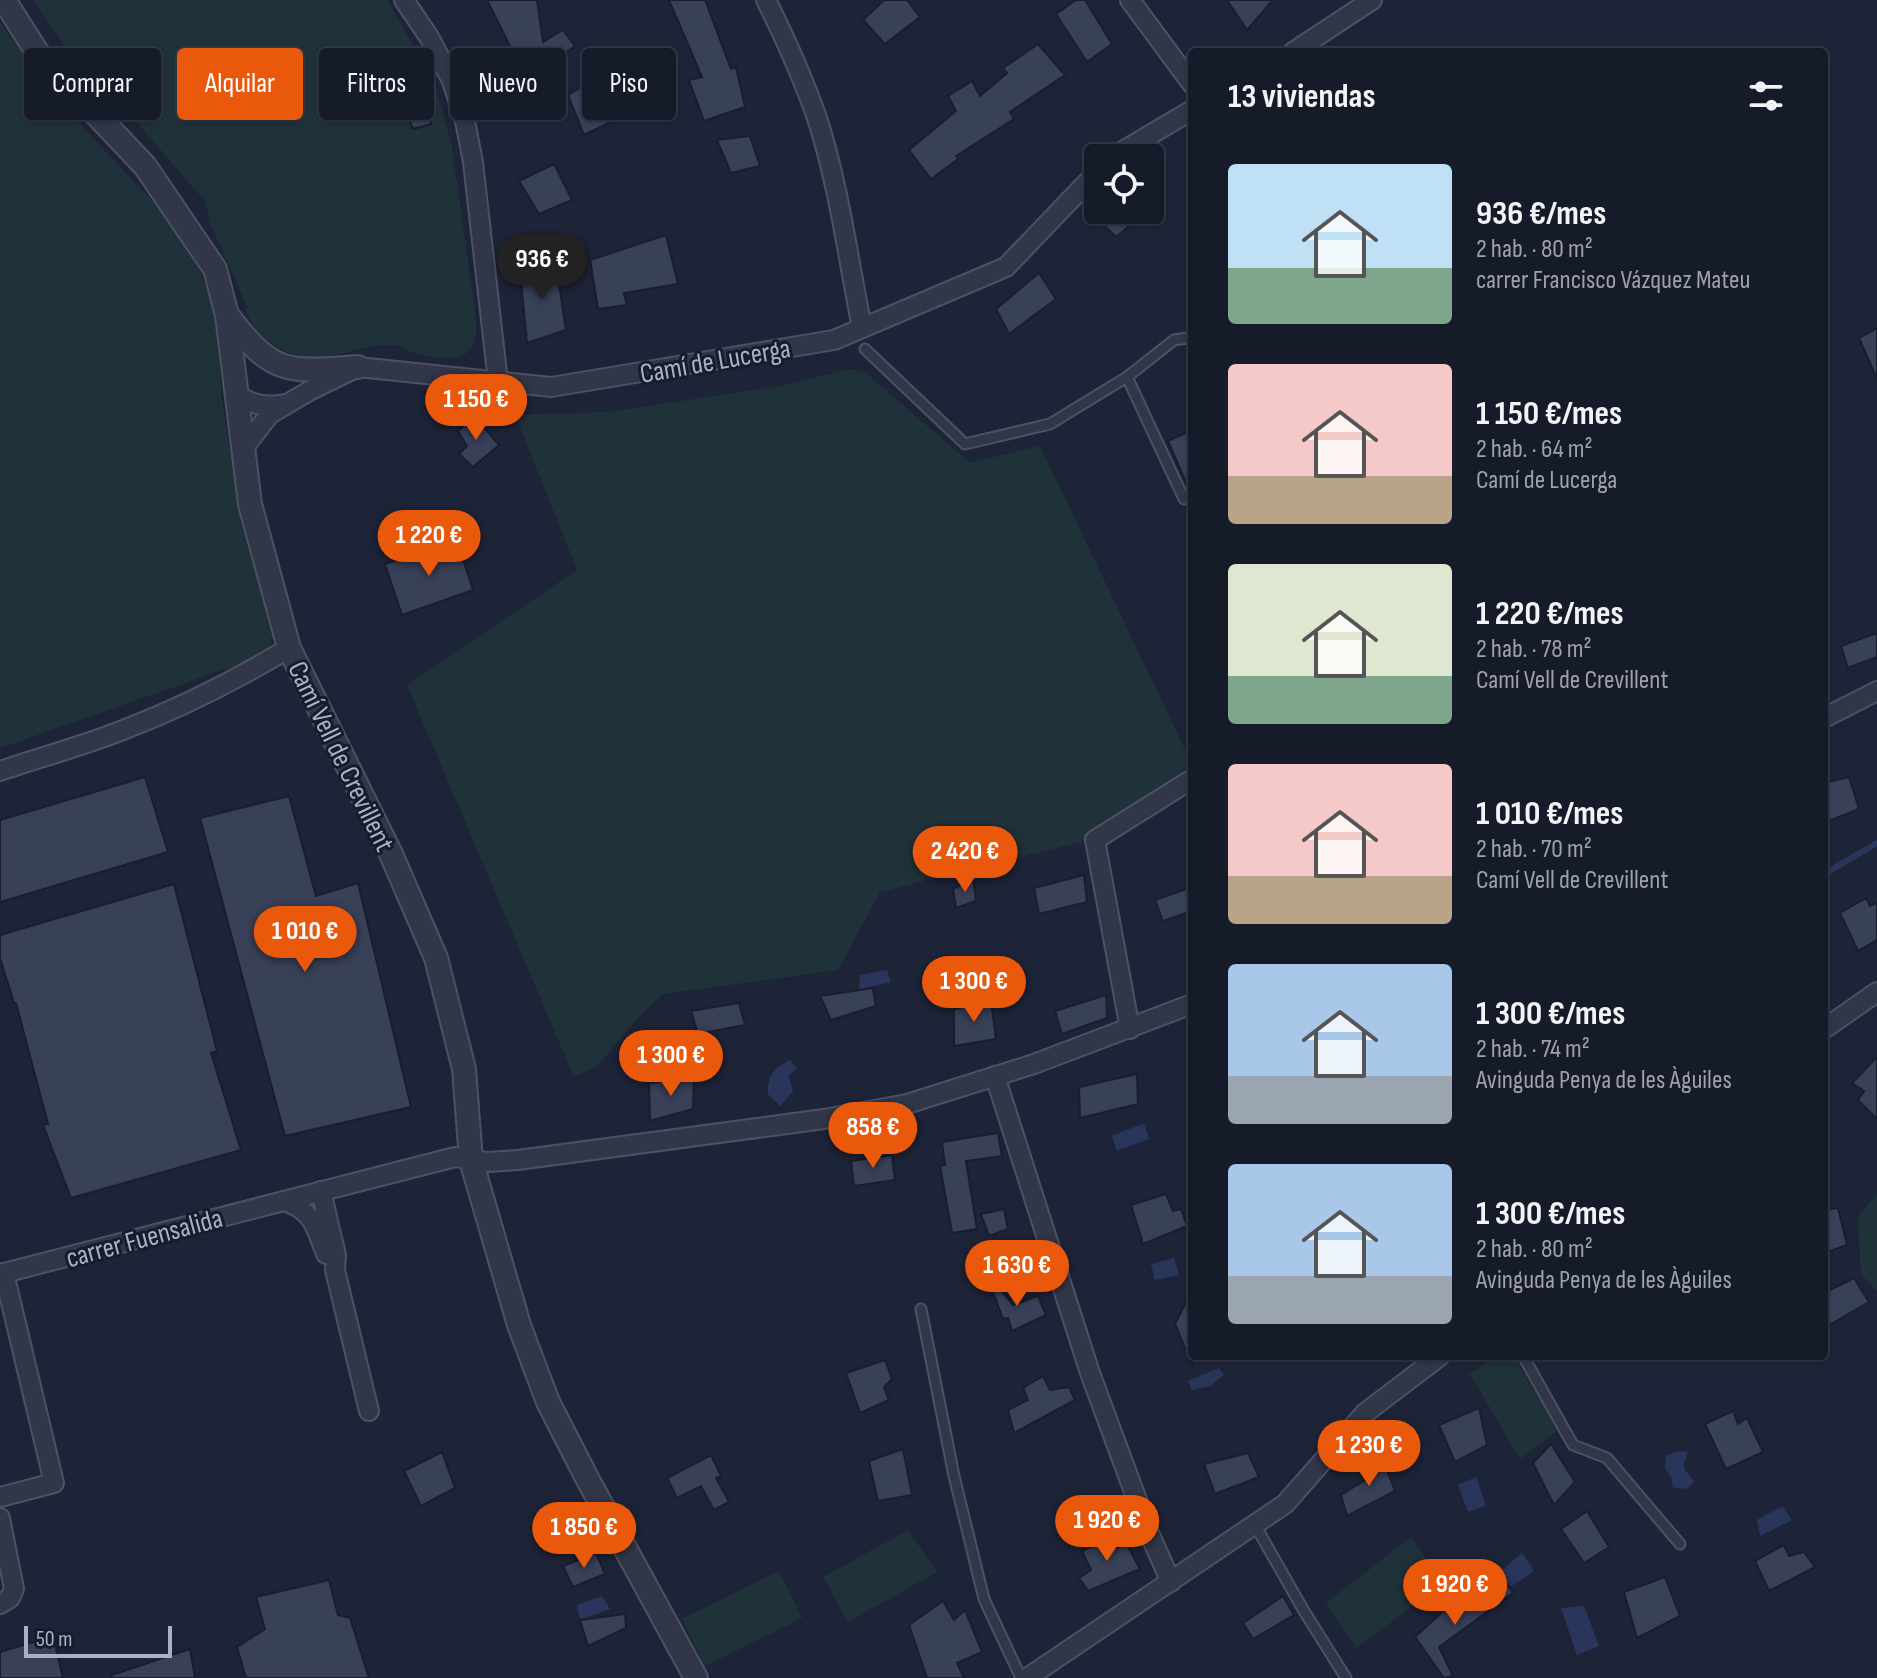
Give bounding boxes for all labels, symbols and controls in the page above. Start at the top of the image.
chip: Comprar [24,48,161,120]
chip: Alquilar [177,48,303,120]
chip: Filtros [319,48,434,120]
chip: Nuevo [450,48,566,120]
chip: Piso [582,48,676,120]
icon: filters [1744,74,1788,118]
text: 13 viviendas [1228,76,1376,117]
map controls [1084,144,1164,224]
button: locate [1084,144,1164,224]
text: 936 €/mes [1476,193,1606,234]
icon: home [1292,196,1388,292]
pin: 936 € [486,234,598,302]
text: 2 hab. · 80 m² [1476,234,1593,265]
text: 936 € [515,244,569,275]
text: carrer Francisco Vázquez Mateu [1476,265,1750,296]
street label: Camí de Lucerga [637,332,793,391]
pin: 1 150 € [402,374,550,442]
text: 1 150 € [443,384,509,415]
text: 1 150 €/mes [1476,393,1622,434]
icon: home [1292,396,1388,492]
text: 2 hab. · 64 m² [1476,434,1593,465]
text: Camí de Lucerga [1476,465,1617,496]
pin: 1 220 € [355,510,503,578]
text: 1 220 € [396,520,462,551]
text: 1 220 €/mes [1476,593,1624,634]
icon: home [1292,596,1388,692]
text: 2 hab. · 78 m² [1476,634,1592,665]
street label: Camí Vell de Crevillent [280,656,401,857]
text: Camí Vell de Crevillent [1476,665,1669,696]
text: 1 010 €/mes [1476,793,1623,834]
icon: home [1292,796,1388,892]
pin: 2 420 € [891,826,1039,894]
text: 2 hab. · 70 m² [1476,834,1592,865]
text: 2 420 € [931,836,999,867]
text: Camí Vell de Crevillent [1476,865,1669,896]
pin: 1 010 € [231,906,379,974]
text: 1 010 € [272,916,338,947]
pin: 1 300 € [900,956,1048,1024]
text: 1 300 € [940,966,1008,997]
text: 1 300 €/mes [1476,993,1625,1034]
icon: home [1292,996,1388,1092]
pin: 1 300 € [597,1030,745,1098]
text: 2 hab. · 74 m² [1476,1034,1590,1065]
text: 1 300 € [637,1040,705,1071]
text: Avinguda Penya de les Àguiles [1476,1065,1732,1096]
pin: 858 € [817,1102,929,1170]
text: 858 € [846,1112,900,1143]
text: 1 300 €/mes [1476,1193,1625,1234]
icon: home [1292,1196,1388,1292]
street label: carrer Fuensalida [63,1202,226,1275]
text: 2 hab. · 80 m² [1476,1234,1593,1265]
pin: 1 630 € [943,1240,1091,1308]
text: 1 630 € [983,1250,1051,1281]
text: Avinguda Penya de les Àguiles [1476,1265,1732,1296]
pin: 1 230 € [1295,1420,1443,1488]
text: 1 230 € [1335,1430,1403,1461]
pin: 1 920 € [1033,1495,1181,1563]
pin: 1 850 € [510,1502,658,1570]
text: 1 920 € [1073,1505,1141,1536]
text: 1 850 € [550,1512,618,1543]
pin: 1 920 € [1381,1559,1529,1627]
text: 1 920 € [1421,1569,1489,1600]
scale bar [24,1622,172,1658]
text: 50 m [36,1626,72,1653]

